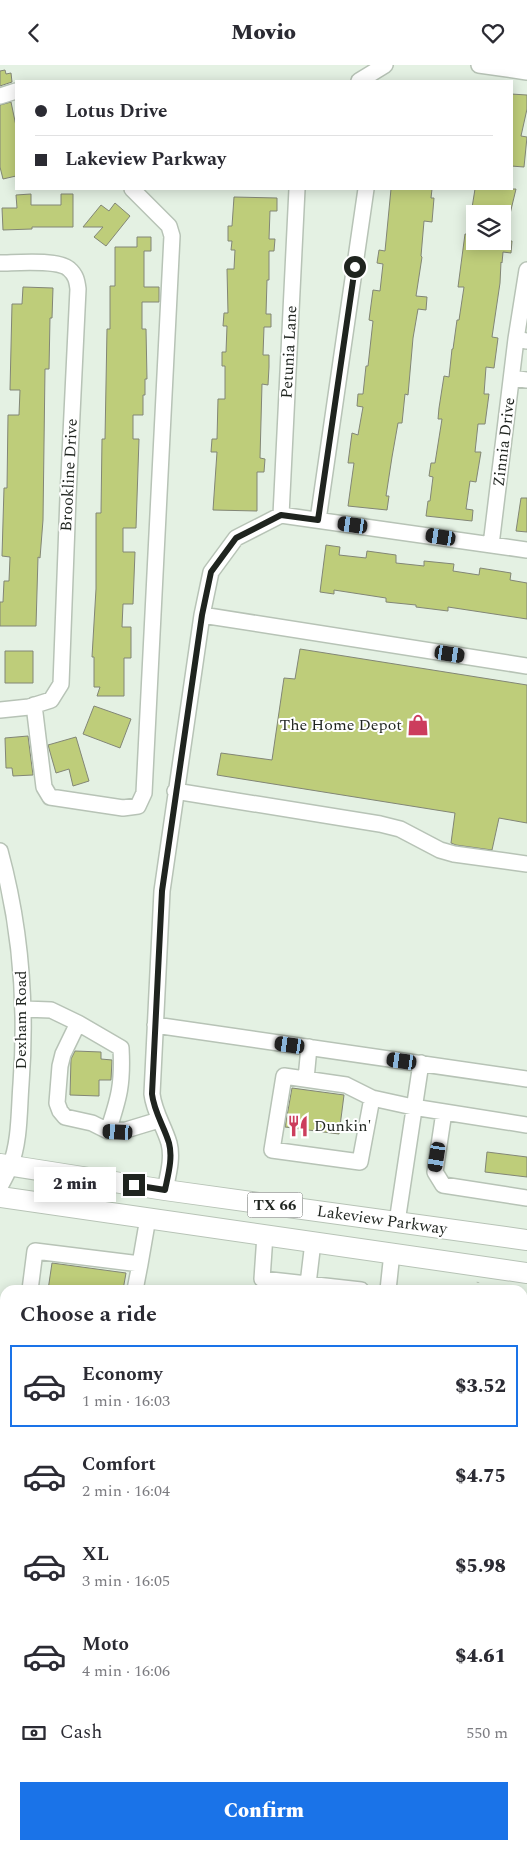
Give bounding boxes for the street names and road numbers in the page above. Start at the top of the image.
street label: Petunia Lane [275,305,303,399]
street label: Zinnia Drive [487,396,521,488]
street label: Brookline Drive [54,418,84,532]
street label: Dexham Road [9,971,33,1069]
road number: TX 66 [248,1193,302,1217]
street label: Lakeview Parkway [315,1199,450,1241]

